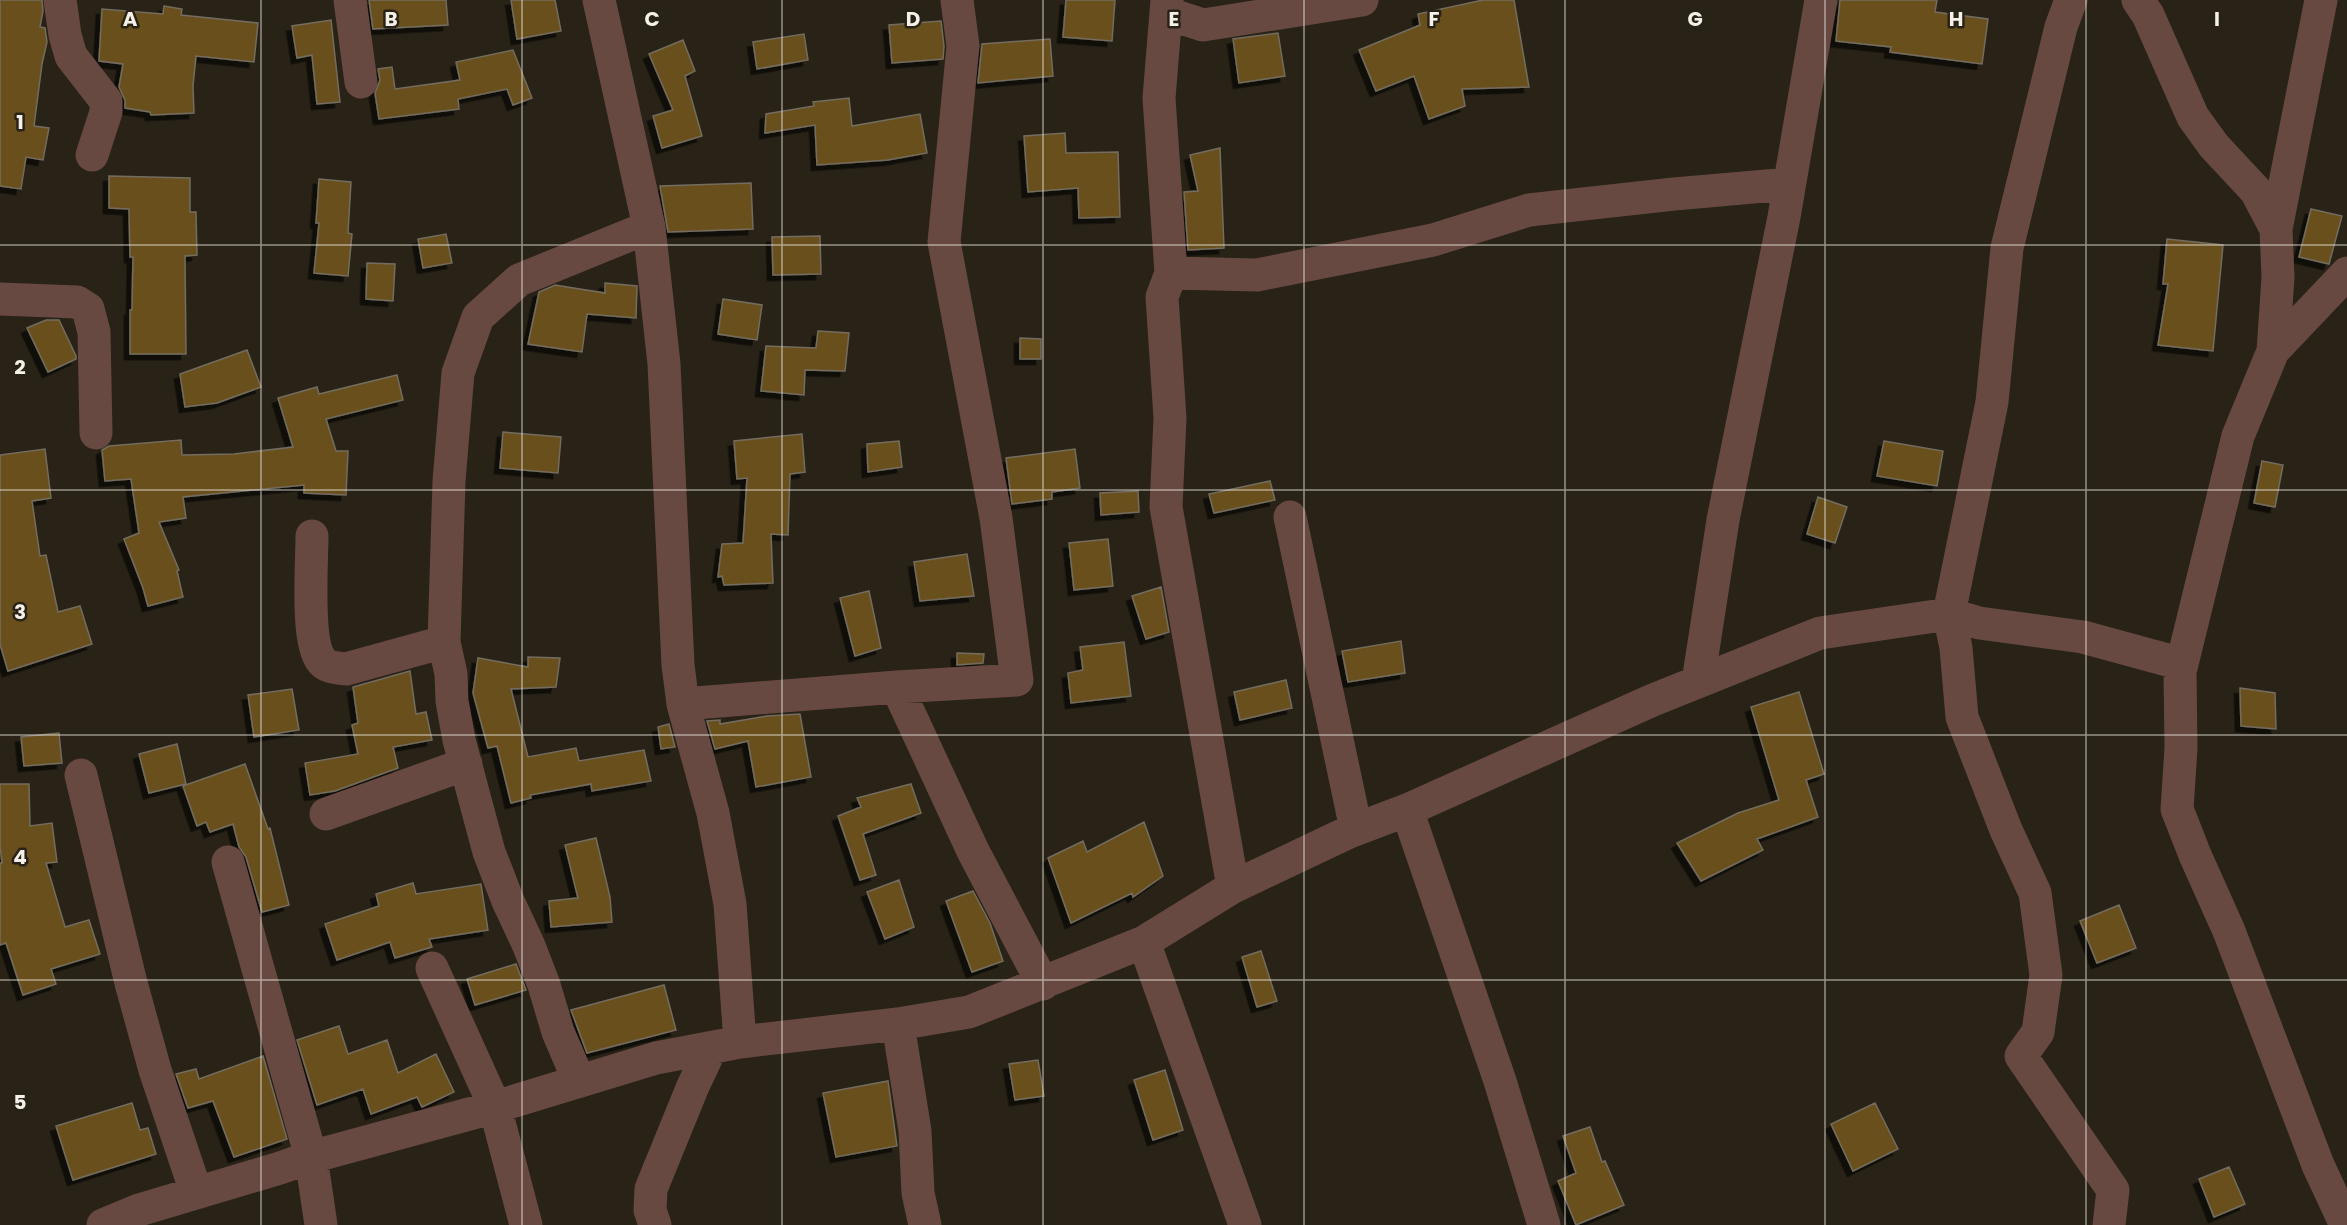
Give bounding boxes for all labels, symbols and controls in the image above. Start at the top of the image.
text: A [123,5,138,33]
text: B [384,5,398,33]
text: C [644,5,660,33]
text: D [906,5,920,33]
text: E [1169,5,1179,33]
text: F [1429,5,1440,33]
text: G [1687,5,1703,33]
text: H [1949,5,1963,33]
text: I [2214,5,2220,33]
text: 1 [16,108,24,136]
text: 2 [14,353,26,381]
text: 3 [14,598,26,626]
text: 4 [13,843,27,871]
text: 5 [14,1088,27,1116]

